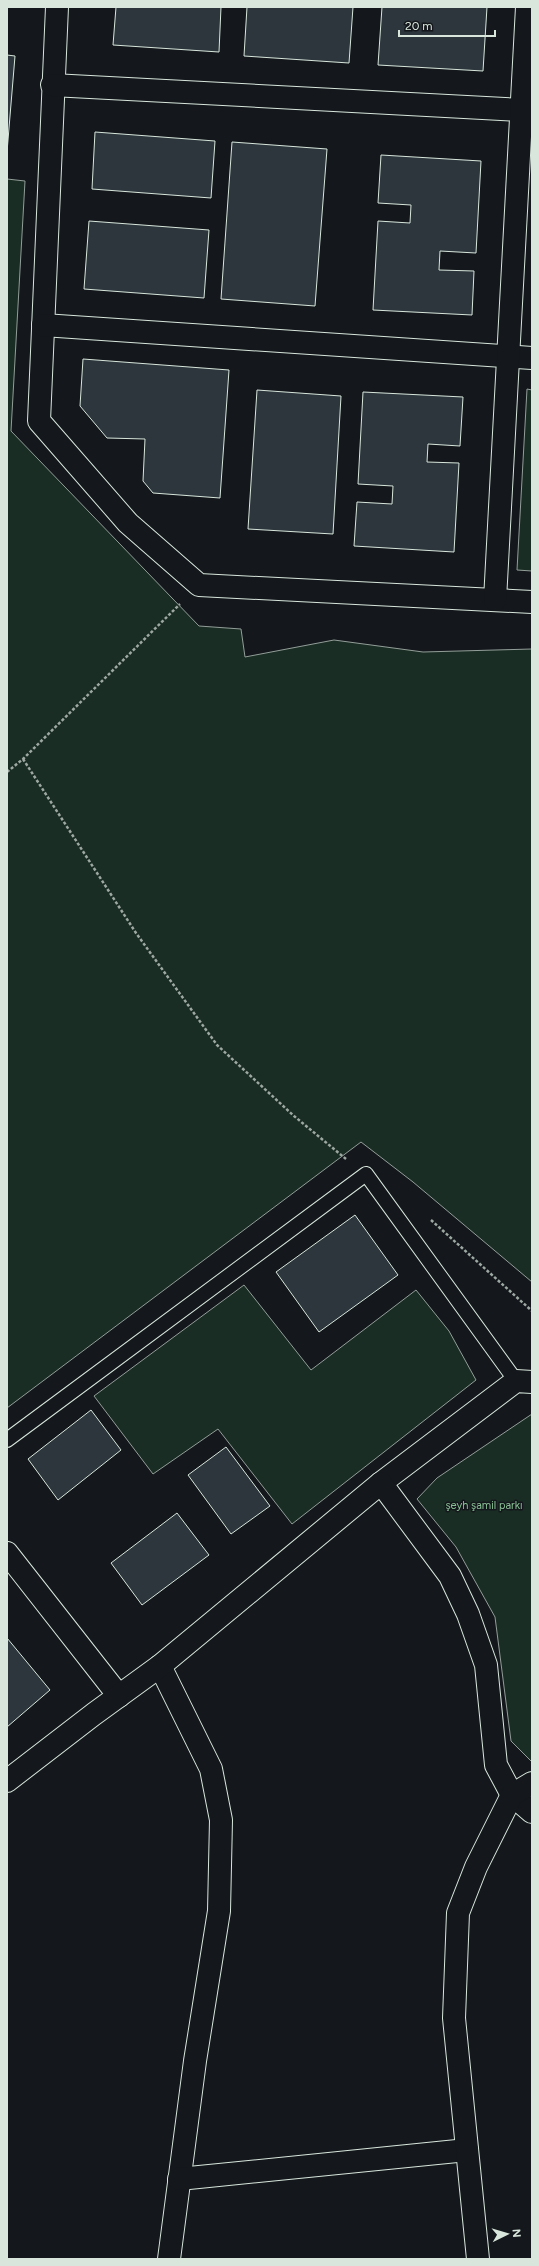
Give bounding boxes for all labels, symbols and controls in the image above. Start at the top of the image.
scale bar [399,12,495,38]
text: 20 m [405,19,433,33]
park label: şeyh şamil parkı [445,1499,523,1512]
north arrow [487,2214,527,2254]
text: N [510,2228,523,2238]

